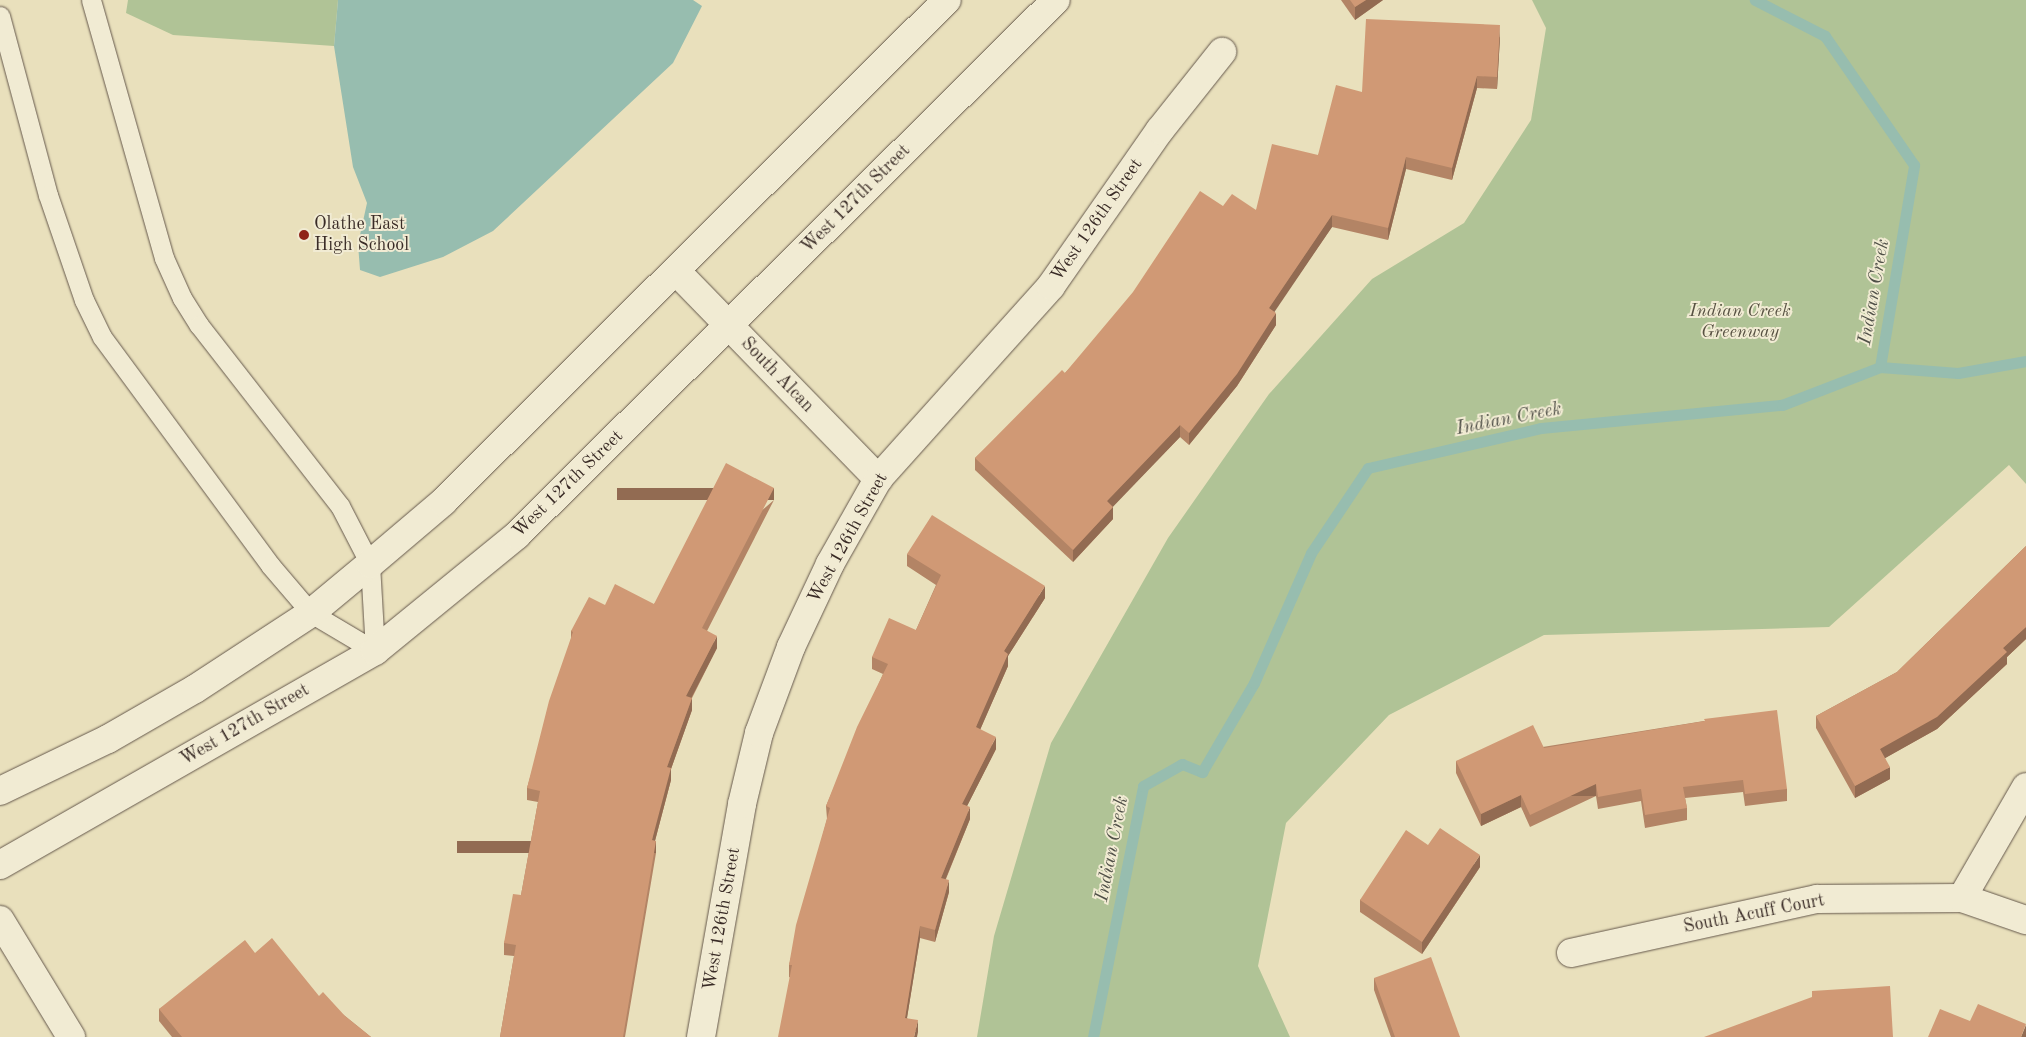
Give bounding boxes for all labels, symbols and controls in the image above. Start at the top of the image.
street label: West 127th Street [797,140,915,258]
street label: West 126th Street [1047,154,1147,286]
place label: Olathe East High School [314,214,409,256]
marker: Olathe East High School [298,229,310,241]
water label: Indian Creek [1854,237,1896,347]
park label: Indian Creek Greenway [1689,301,1791,344]
street label: South Alcan [736,333,818,417]
water label: Indian Creek [1454,399,1564,441]
street label: West 127th Street [508,426,628,542]
street label: West 126th Street [803,469,893,607]
street label: West 127th Street [177,679,313,771]
water label: Indian Creek [1092,794,1134,904]
street label: West 126th Street [699,846,745,992]
street label: South Acuff Court [1682,890,1826,938]

